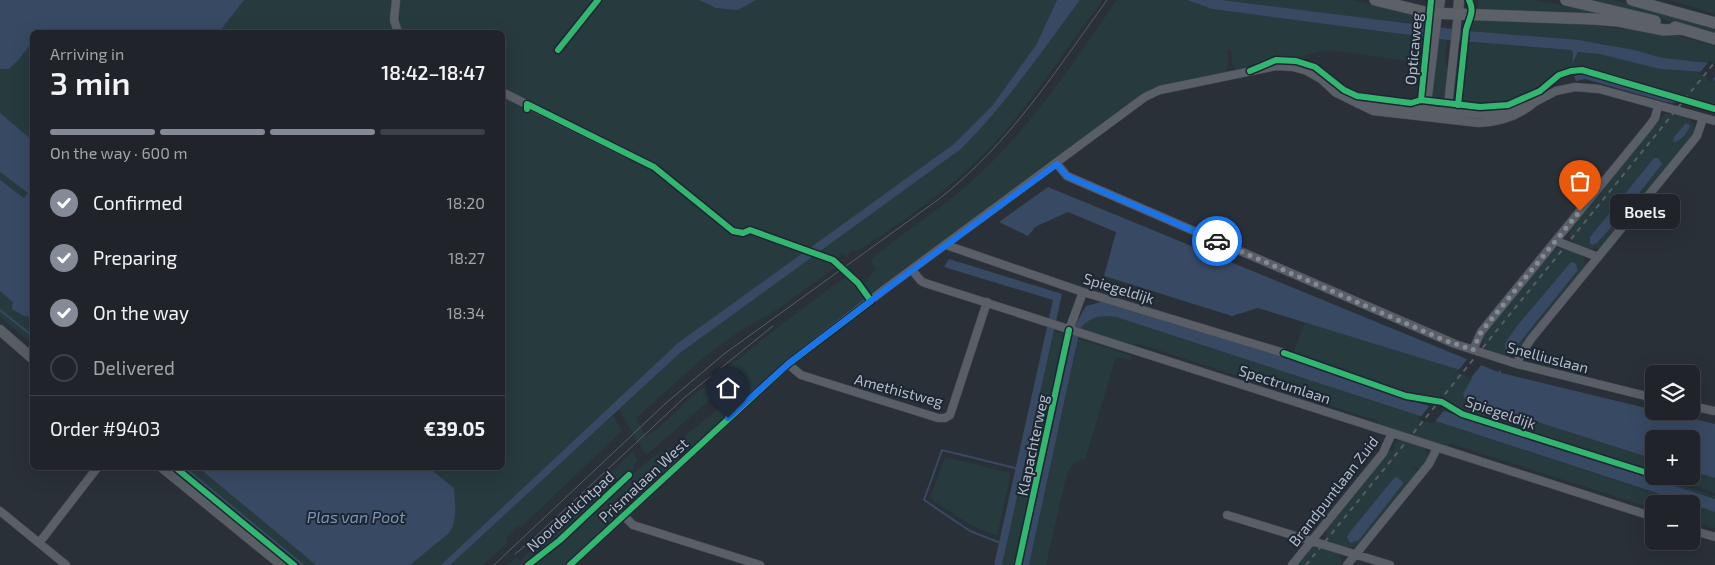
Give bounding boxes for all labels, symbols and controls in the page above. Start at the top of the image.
street label: Opticaweg [1401,12,1425,86]
text: Arriving in [50,44,124,63]
text: 18:42–18:47 [381,61,485,84]
text: 3 min [50,63,131,101]
text: On the way · 600 m [50,143,187,162]
pin [1559,160,1601,211]
icon: bag [1566,167,1594,195]
icon: check [50,189,78,217]
text: Confirmed [93,191,183,214]
text: 18:20 [447,193,485,212]
callout: Boels [1610,194,1680,228]
text: Boels [1624,202,1666,221]
courier [1192,216,1242,266]
icon: car [1203,227,1231,255]
icon: check [50,244,78,272]
text: Preparing [93,246,177,269]
text: 18:27 [448,248,485,267]
street label: Spiegeldijk [1081,269,1157,308]
icon: check [50,299,78,327]
text: On the way [93,301,189,324]
text: 18:34 [446,303,485,322]
street label: Snelliuslaan [1505,337,1591,377]
text: Delivered [93,356,175,379]
street label: Spectrumlaan [1237,361,1333,407]
map controls [1645,365,1700,550]
button: layers [1645,365,1700,420]
pin [707,367,749,418]
street label: Amethistweg [853,370,946,411]
icon: home [714,374,742,402]
street label: Klapachterweg [1012,392,1052,497]
street label: Spiegeldijk [1463,392,1539,434]
text: Order #9403 [50,417,160,440]
text: €39.05 [424,417,485,440]
button: + [1645,430,1700,485]
street label: Brandpuntlaan Zuid [1284,432,1382,550]
street label: Prismalaan West [595,434,692,526]
street label: Noorderlichtpad [523,467,617,555]
button: − [1645,495,1700,550]
water label: Plas van Poot [307,507,406,526]

